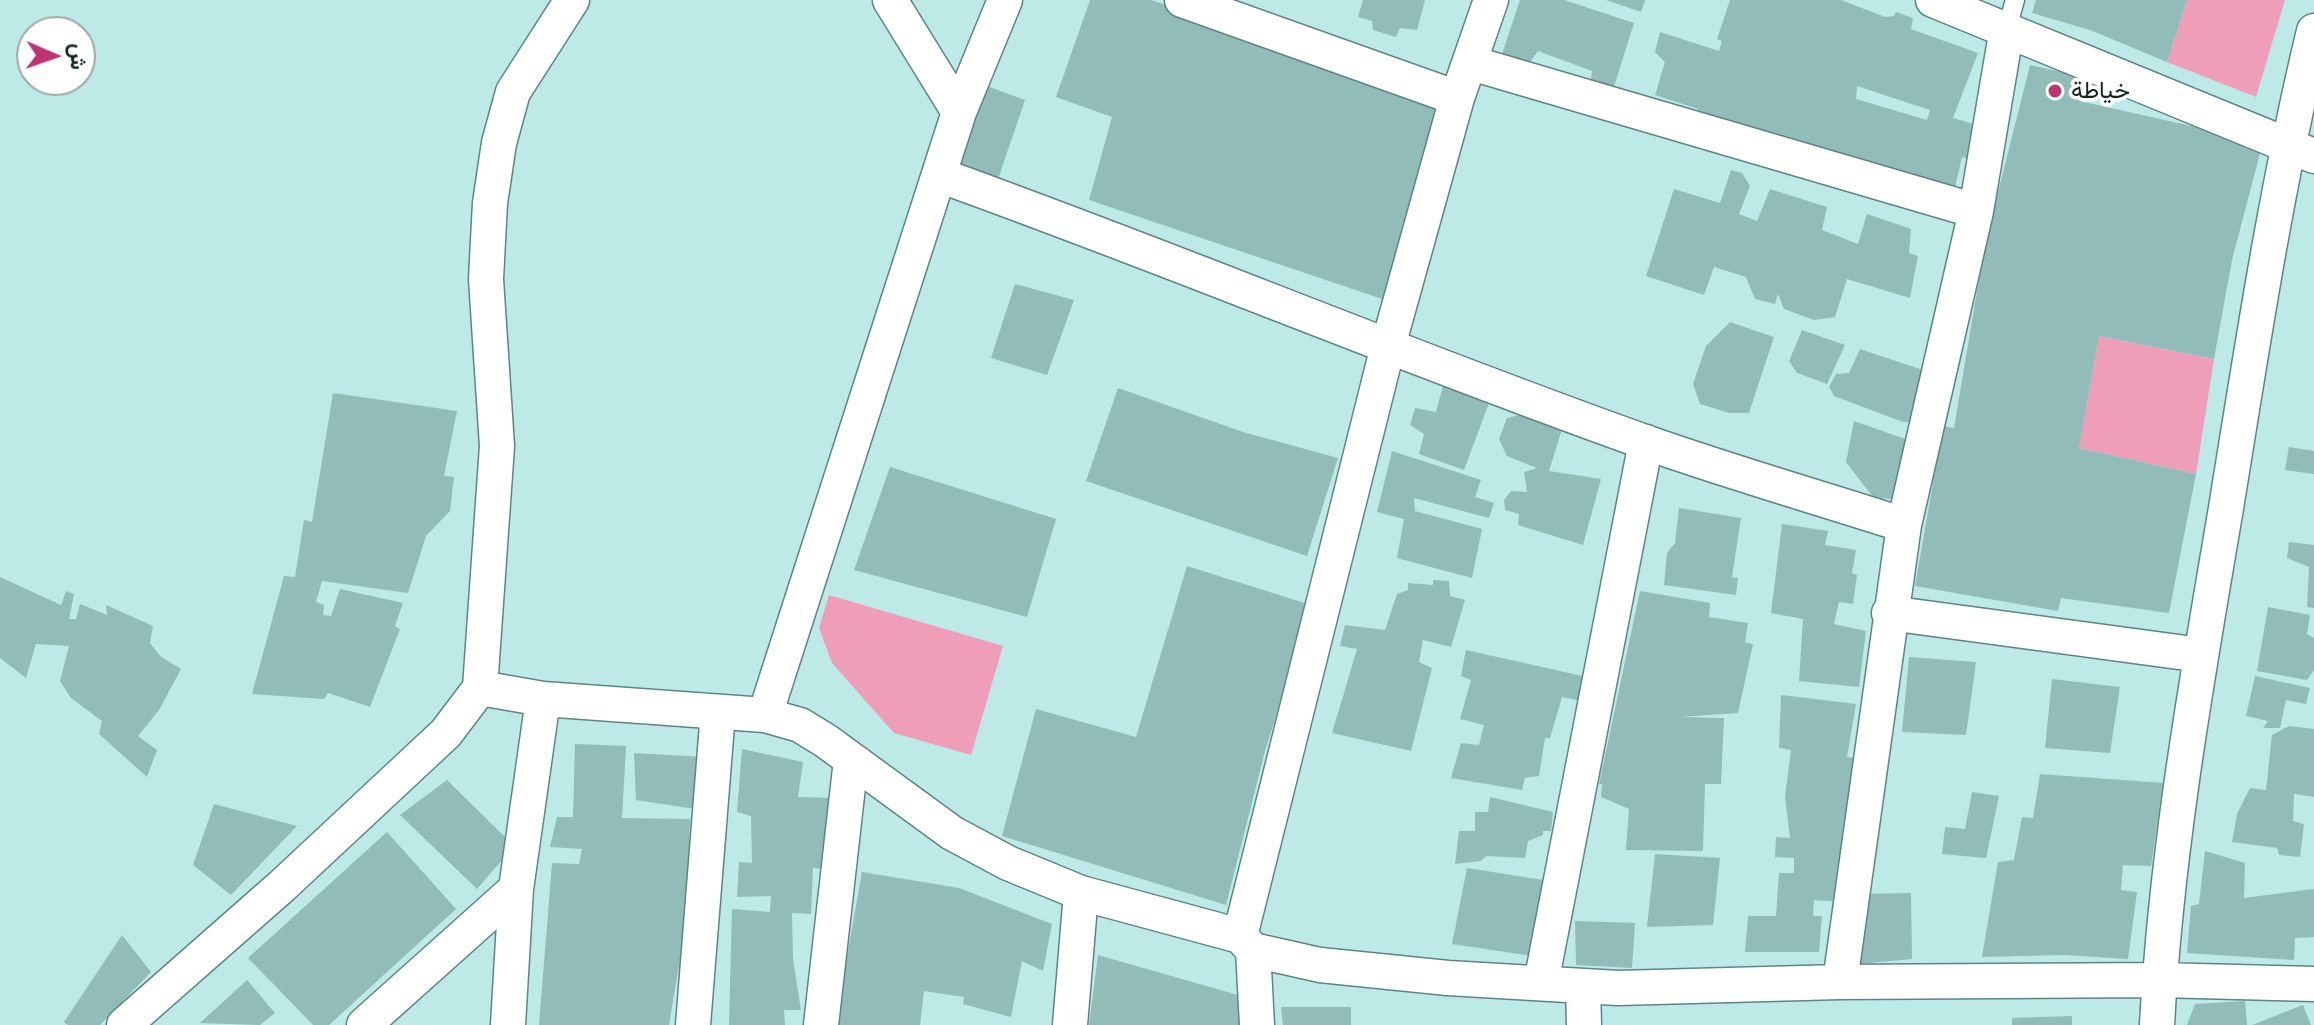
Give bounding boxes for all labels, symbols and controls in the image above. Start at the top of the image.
north arrow [16,16,96,96]
text: ش [65,43,92,70]
place label: خياطة [2071,77,2130,105]
marker: خياطة [2046,82,2064,100]

